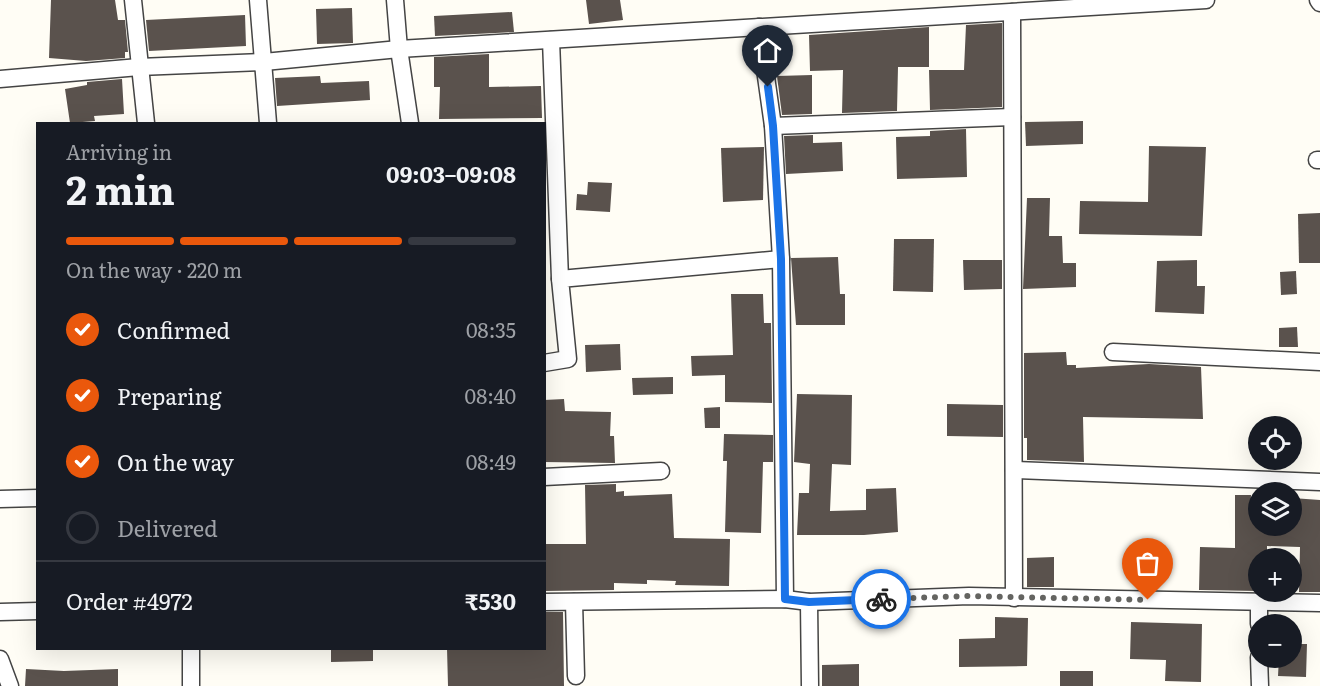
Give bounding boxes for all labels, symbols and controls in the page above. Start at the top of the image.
pin [742,25,793,87]
icon: home [751,34,784,67]
text: Arriving in [66,136,172,166]
text: 09:03–09:08 [386,157,516,190]
text: 2 min [66,159,175,217]
text: On the way · 220 m [66,254,242,284]
icon: check [66,313,99,346]
text: Confirmed [117,313,230,346]
text: 08:35 [466,314,516,344]
icon: check [66,379,99,412]
text: Preparing [117,379,221,412]
text: 08:40 [465,380,516,410]
map controls [1248,416,1302,668]
button: locate [1248,416,1302,470]
icon: check [66,445,99,478]
text: On the way [117,445,234,478]
text: 08:49 [466,446,516,476]
button: layers [1248,482,1302,536]
text: Delivered [117,511,218,544]
pin [1122,538,1173,600]
icon: bag [1131,547,1164,580]
button: + [1248,548,1302,602]
courier [851,569,911,629]
icon: bike [865,583,898,616]
text: Order #4972 [66,584,193,617]
text: ₹530 [465,584,516,617]
button: − [1248,614,1302,668]

